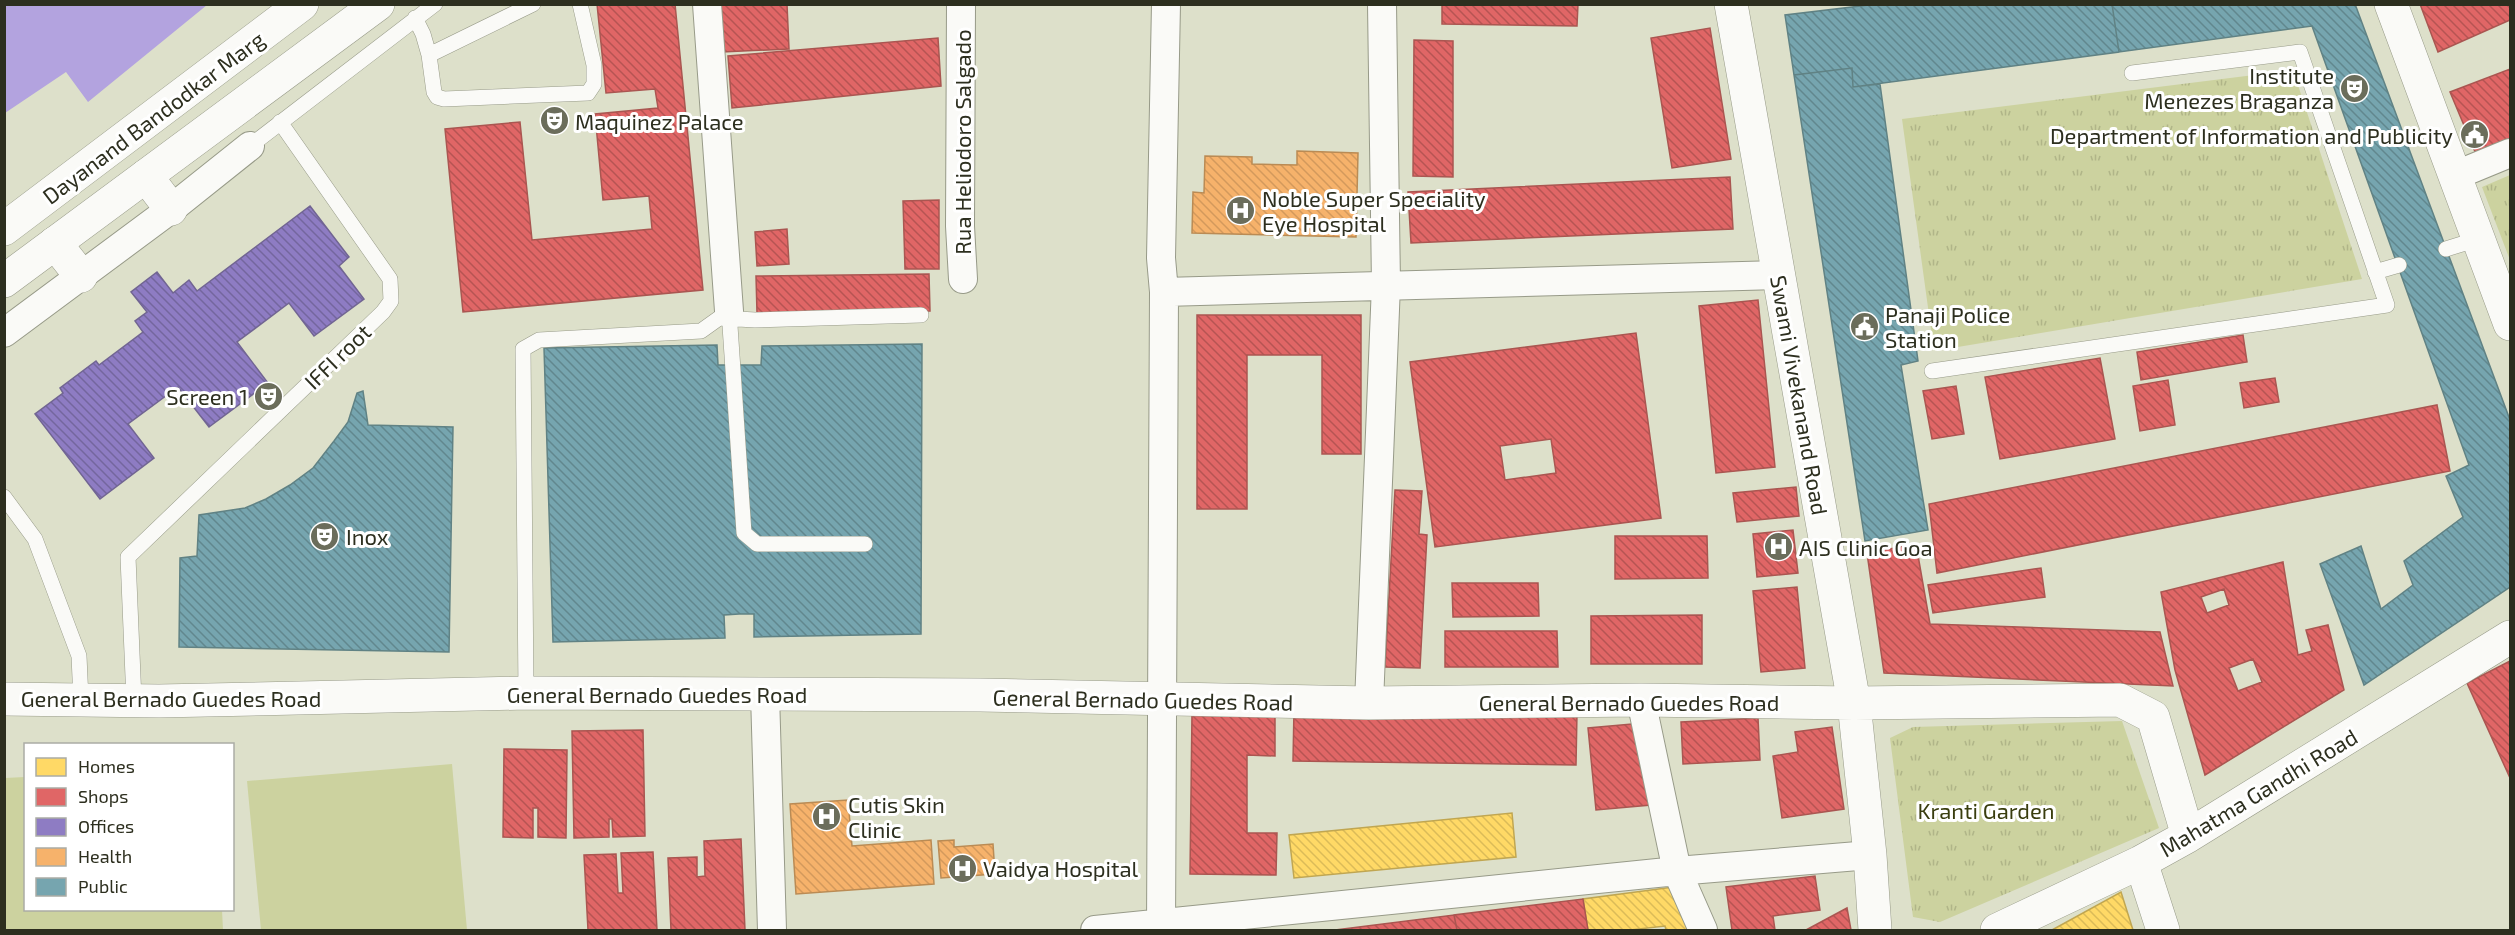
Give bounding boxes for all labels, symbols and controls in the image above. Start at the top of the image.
street label: Dayanand Bandodkar Marg [37,25,269,209]
street label: Rua Heliodoro Salgado [949,29,975,255]
place label: Institute Menezes Braganza [2144,62,2334,113]
theatre icon: Institute Menezes Braganza [2339,72,2371,104]
theatre icon: Maquinez Palace [538,105,570,137]
place label: Maquinez Palace [575,108,744,134]
public building icon: Department of Information and Publicity [2458,119,2490,151]
place label: Department of Information and Publicity [2050,122,2453,148]
place label: Noble Super Speciality Eye Hospital [1262,185,1486,236]
hospital icon: Noble Super Speciality Eye Hospital [1225,195,1257,227]
street label: Swami Vivekanand Road [1766,273,1834,517]
place label: Panaji Police Station [1885,301,2010,352]
public building icon: Panaji Police Station [1848,311,1880,343]
street label: IFFI root [298,318,376,394]
theatre icon: Screen 1 [253,380,285,412]
place label: Screen 1 [166,383,248,409]
theatre icon: Inox [309,520,341,552]
place label: Inox [346,523,389,549]
hospital icon: AIS Clinic Goa [1762,531,1794,563]
place label: AIS Clinic Goa [1799,534,1933,560]
street label: General Bernado Guedes Road [507,681,807,707]
street label: General Bernado Guedes Road [993,683,1293,715]
street label: General Bernado Guedes Road [21,685,321,711]
street label: General Bernado Guedes Road [1479,689,1779,715]
street label: Mahatma Gandhi Road [2154,723,2362,861]
legend [24,743,234,911]
text: Homes [78,755,135,777]
text: Shops [78,785,128,807]
place label: Cutis Skin Clinic [848,791,945,842]
park label: Kranti Garden [1917,797,2055,823]
hospital icon: Cutis Skin Clinic [811,801,843,833]
text: Offices [78,815,134,837]
text: Health [78,845,132,867]
hospital icon: Vaidya Hospital [946,852,978,884]
place label: Vaidya Hospital [983,855,1138,881]
text: Public [78,875,128,897]

